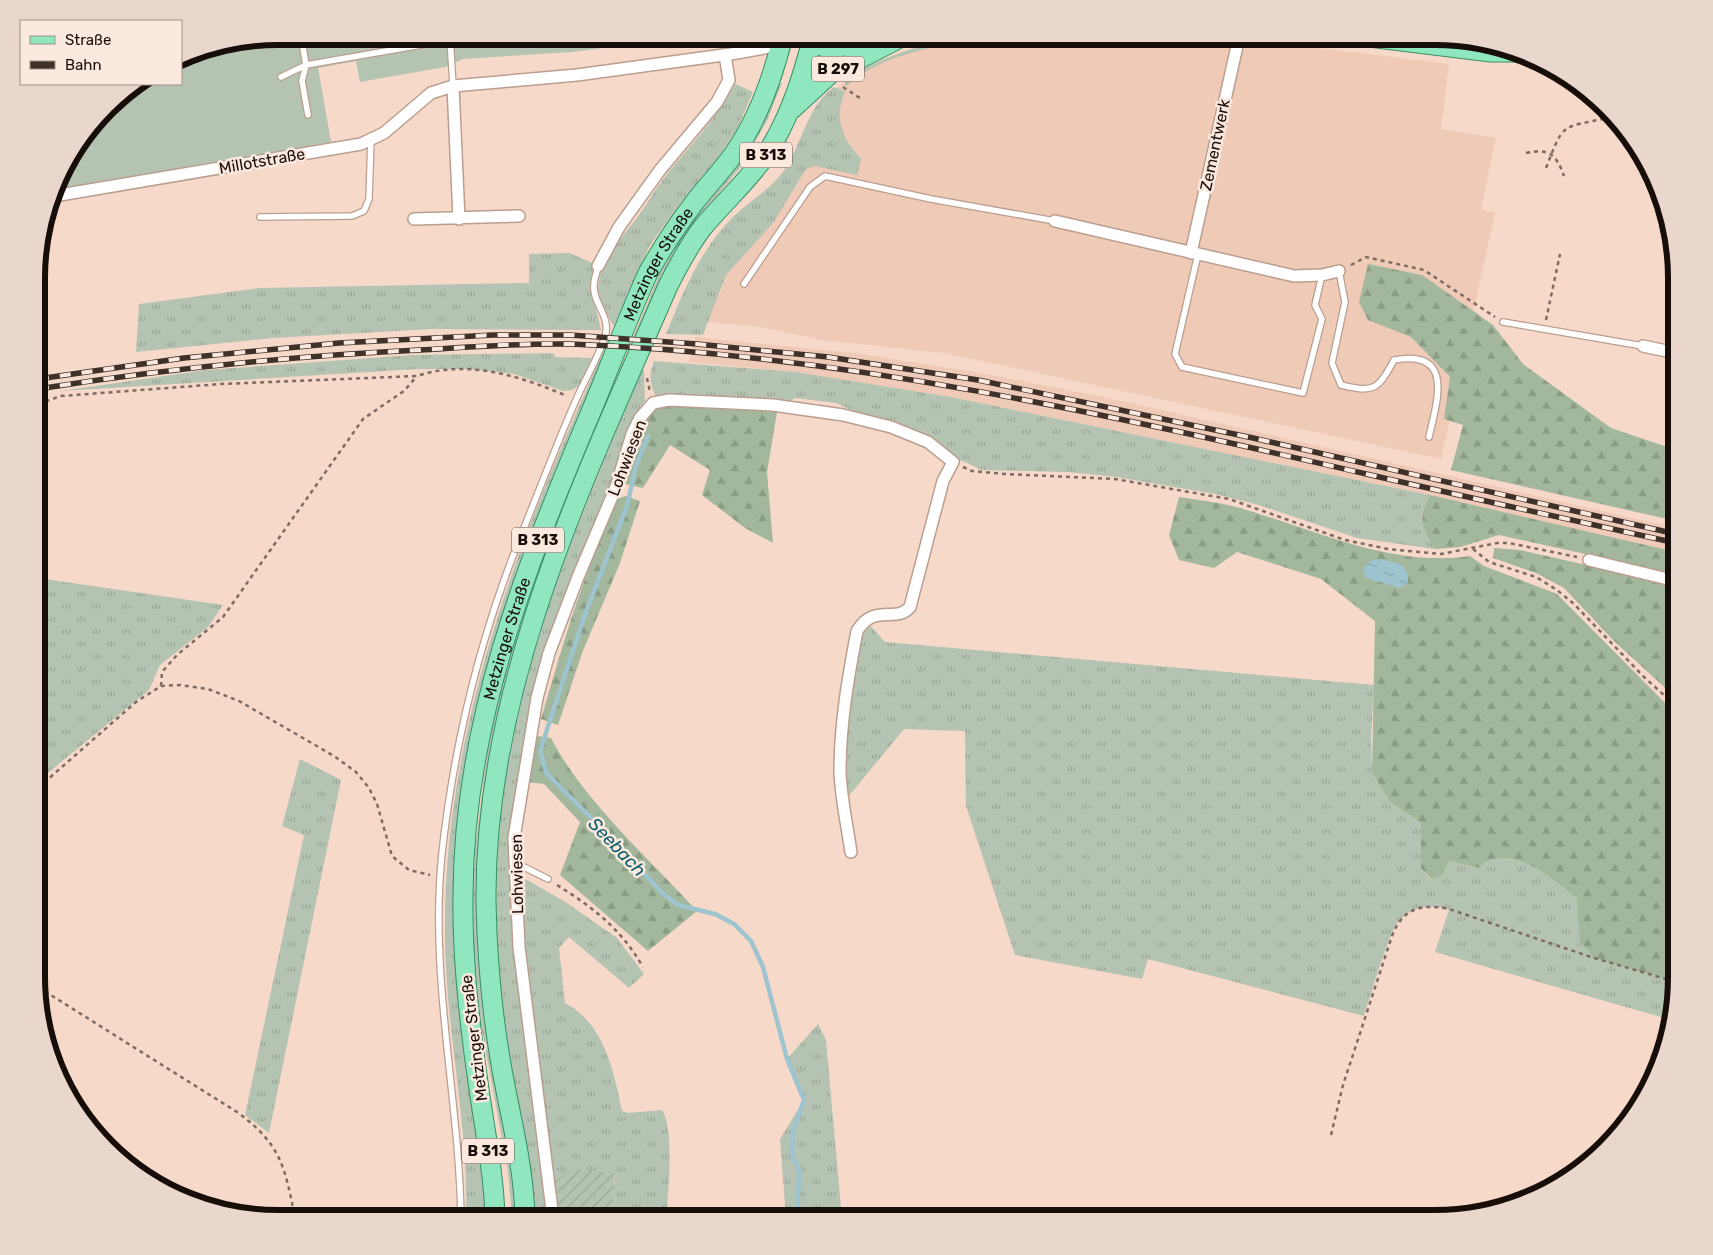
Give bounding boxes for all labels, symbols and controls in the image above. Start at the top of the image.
legend [20,20,182,85]
text: Straße [65,31,111,49]
text: Bahn [65,56,102,74]
road number: B 297 [812,56,864,82]
street label: Zementwerk [1196,97,1234,193]
road number: B 313 [740,142,792,168]
street label: Millotstraße [217,144,307,178]
street label: Metzinger Straße [619,203,697,323]
street label: Lohwiesen [604,417,650,499]
road number: B 313 [512,528,564,552]
street label: Metzinger Straße [479,575,534,702]
water label: Seebach [584,813,650,881]
street label: Lohwiesen [507,834,527,914]
street label: Metzinger Straße [457,974,491,1102]
road number: B 313 [462,1138,514,1164]

